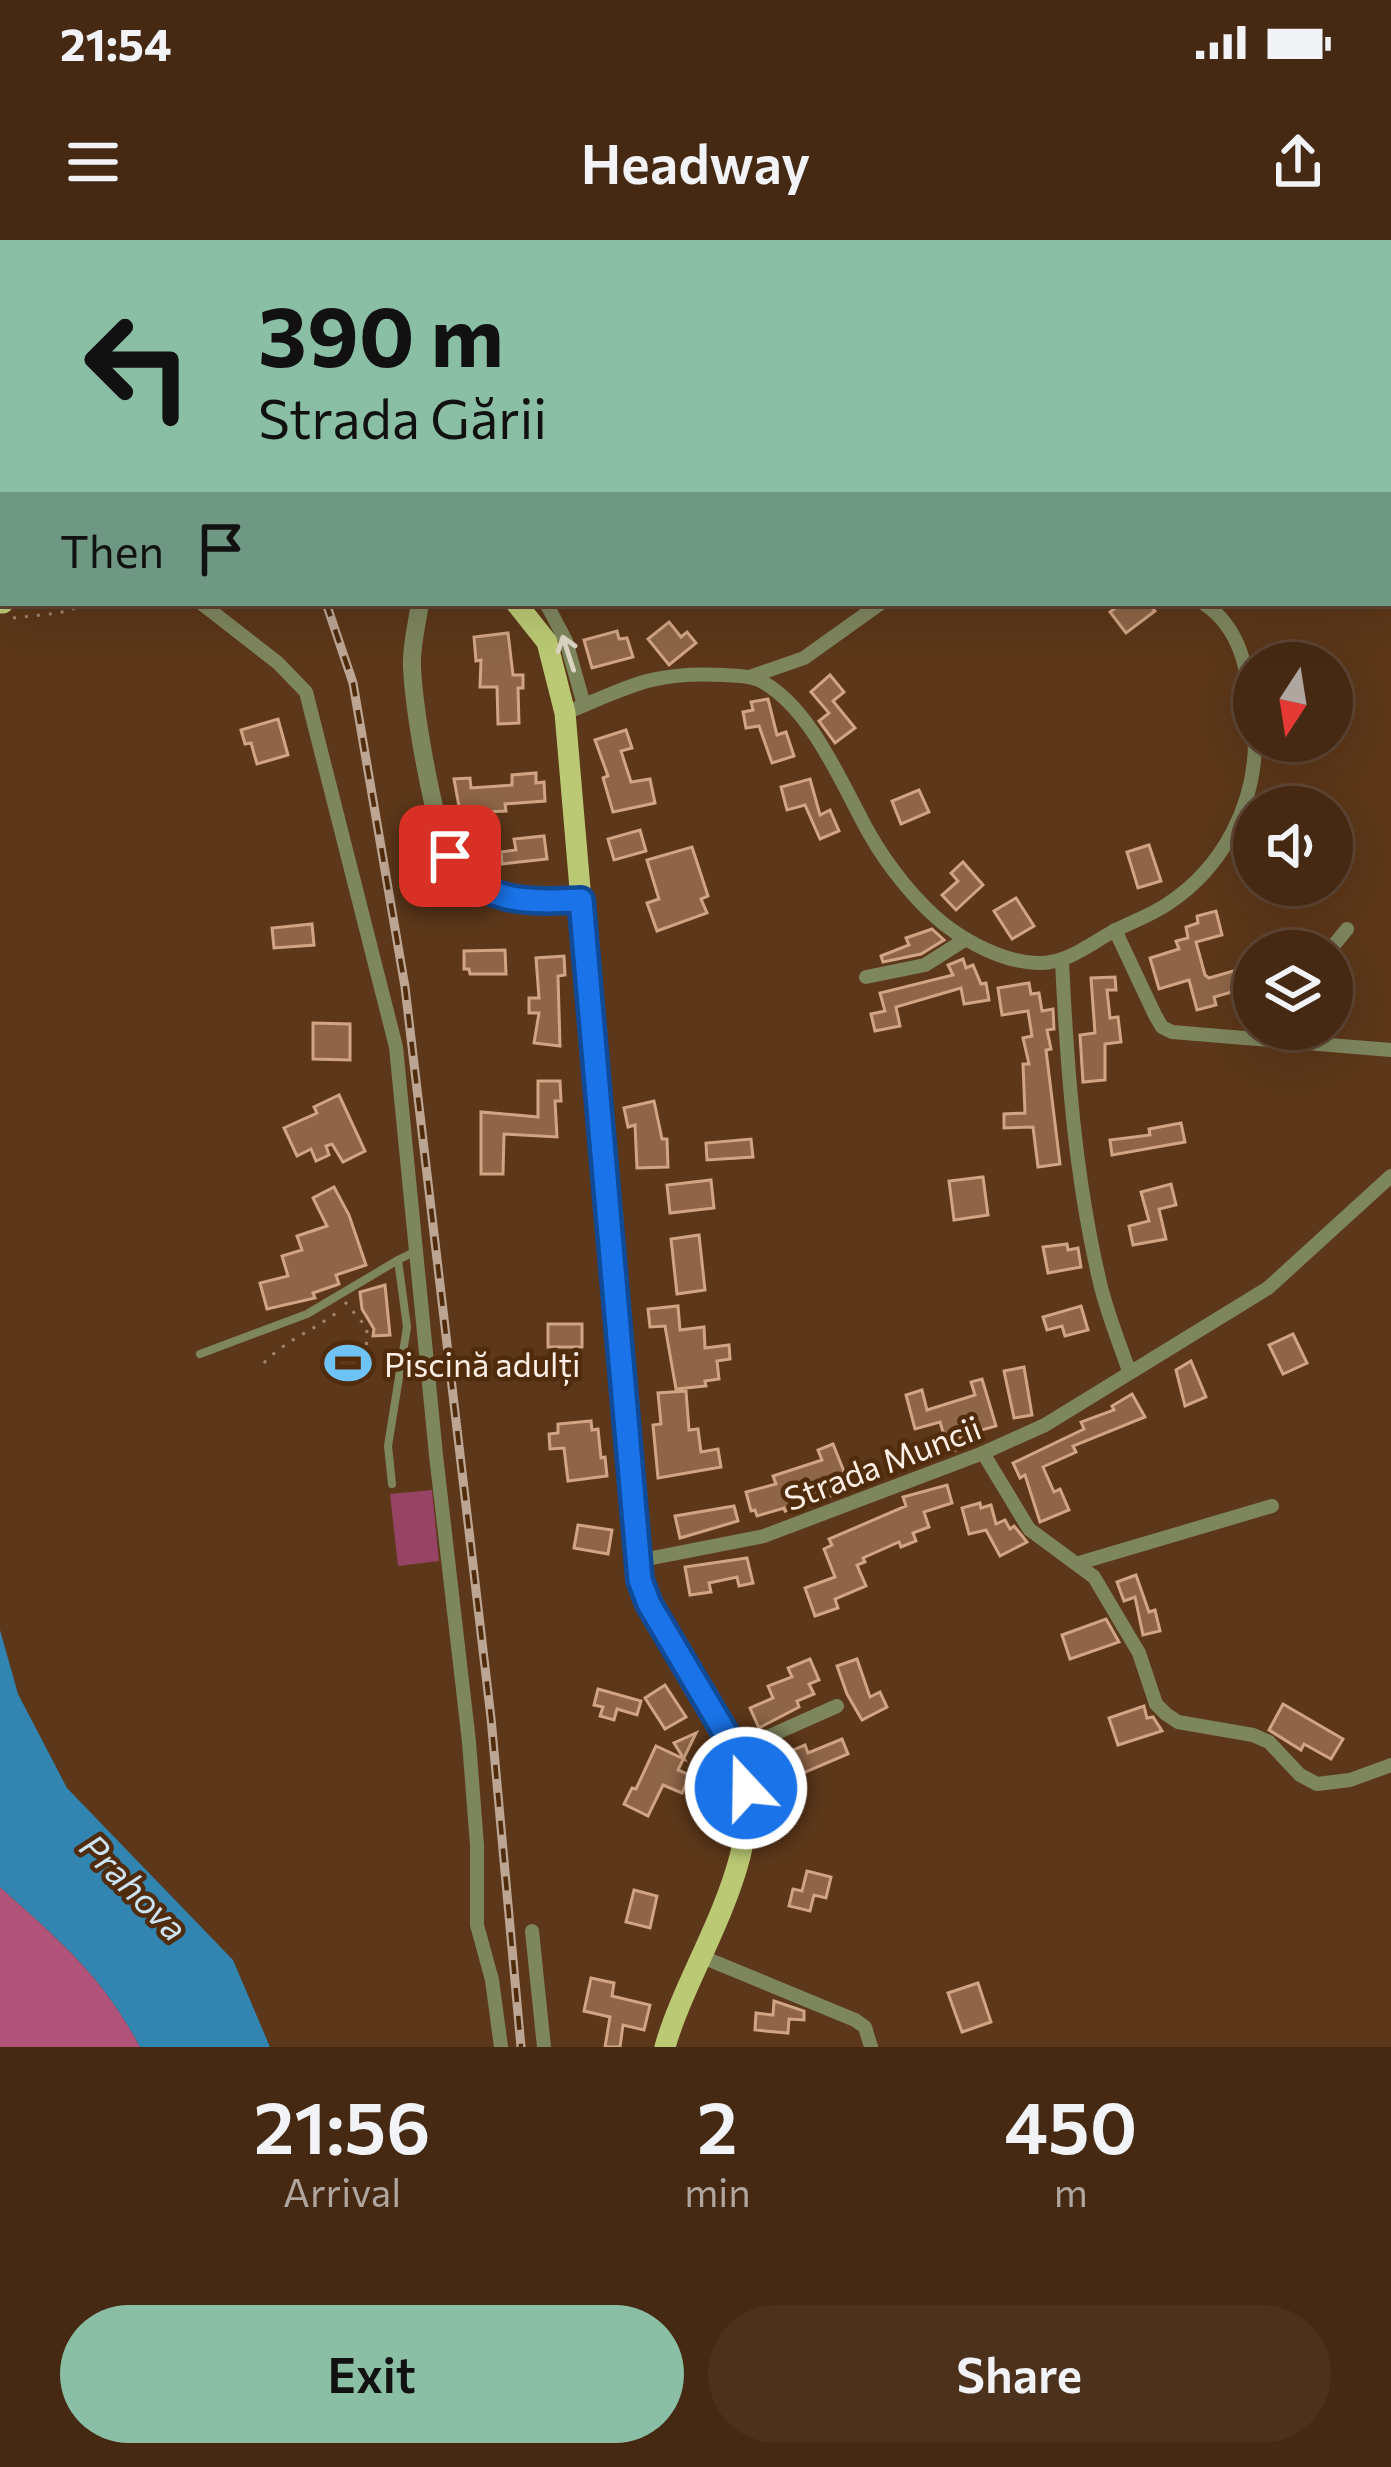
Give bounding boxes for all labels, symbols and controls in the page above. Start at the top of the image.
text: 21:54 [60,15,172,70]
icon: menu [60,129,126,195]
text: Headway [581,129,810,195]
icon: share [1265,129,1331,195]
text: 390 m [258,282,504,384]
icon: left [60,288,216,444]
text: Strada Gării [258,384,547,450]
icon: arrive [188,516,254,582]
text: Then [60,522,164,577]
one-way arrow [556,635,578,673]
north arrow [1233,642,1353,762]
map controls [1233,642,1353,1050]
button: sound [1233,786,1353,906]
pin [399,805,501,907]
icon: arrive [417,823,483,889]
button: layers [1233,930,1353,1050]
sports icon: Piscină adulți [323,1338,373,1388]
place label: Piscină adulți [384,1343,580,1386]
street label: Strada Muncii [778,1406,986,1518]
position arrow [683,1725,809,1851]
water label: Prahova [72,1823,198,1949]
text: 21:56 [254,2081,431,2169]
text: 2 [697,2081,738,2169]
text: 450 [1004,2081,1137,2169]
text: Arrival [283,2167,401,2215]
text: min [684,2167,751,2215]
text: m [1054,2167,1088,2215]
button: Exit [60,2305,684,2443]
button: Share [708,2305,1331,2443]

